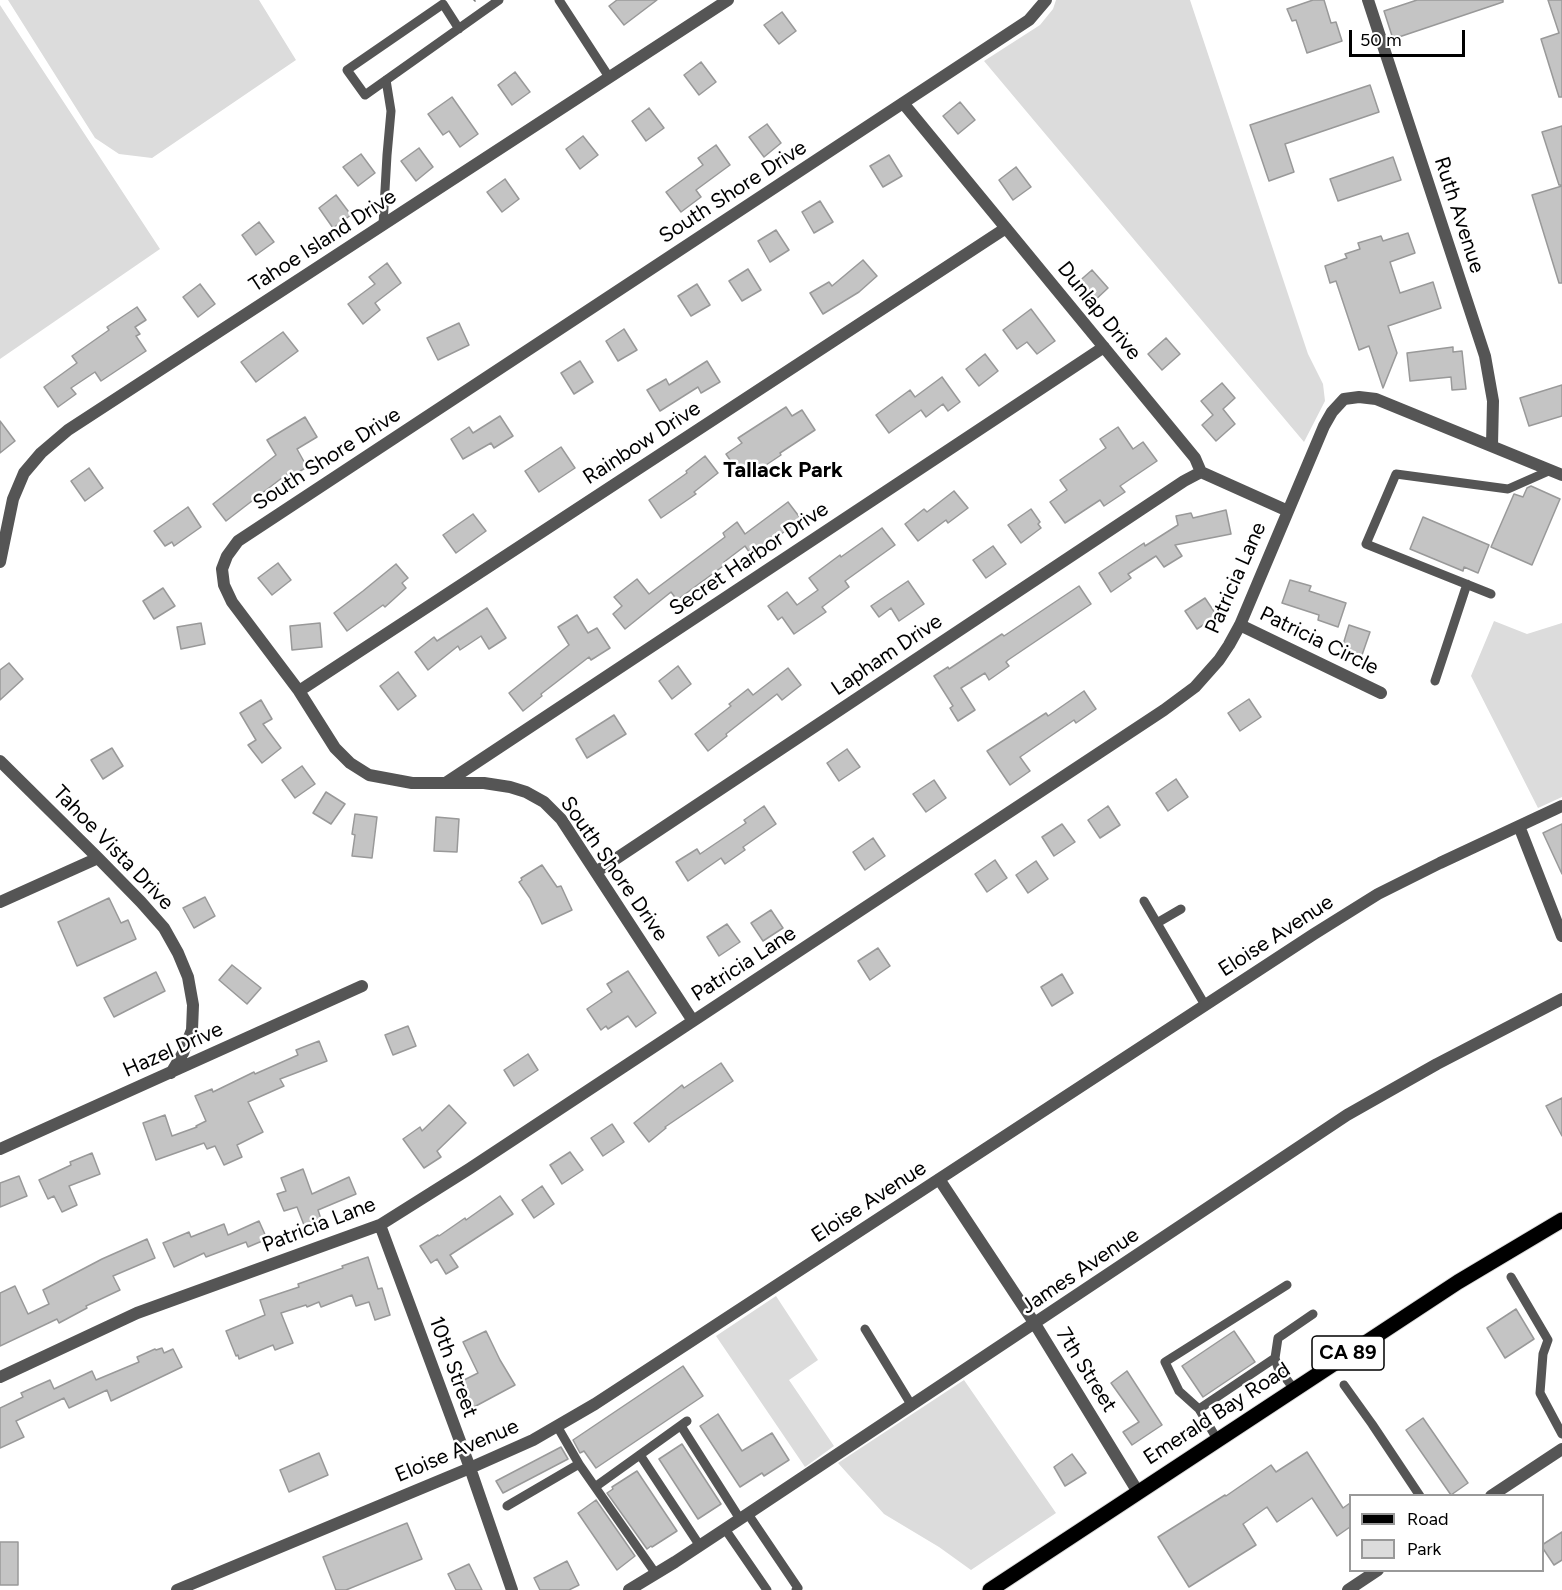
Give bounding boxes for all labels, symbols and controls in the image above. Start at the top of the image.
scale bar [1352,18,1468,56]
text: 50 m [1360,29,1402,51]
street label: South Shore Drive [655,135,811,249]
street label: Ruth Avenue [1428,154,1490,276]
street label: Tahoe Island Drive [245,184,401,298]
street label: Dunlap Drive [1052,257,1146,365]
street label: Rainbow Drive [579,396,705,490]
street label: South Shore Drive [249,402,405,516]
district label: Tallack Park [723,458,843,484]
street label: Secret Harbor Drive [665,496,833,622]
street label: Patricia Lane [1200,518,1272,638]
street label: Patricia Circle [1255,601,1383,681]
street label: Lapham Drive [827,609,947,701]
street label: Tahoe Vista Drive [47,781,179,915]
street label: South Shore Drive [555,792,673,946]
street label: Eloise Avenue [1214,890,1338,982]
street label: Patricia Lane [687,921,801,1007]
street label: Hazel Drive [119,1017,227,1083]
street label: Eloise Avenue [807,1156,931,1248]
street label: Patricia Lane [259,1192,379,1258]
street label: James Avenue [1016,1222,1144,1320]
street label: 10th Street [423,1313,483,1421]
street label: 7th Street [1050,1323,1122,1417]
road number: CA 89 [1312,1336,1384,1370]
street label: Emerald Bay Road [1139,1357,1295,1471]
street label: Eloise Avenue [392,1414,522,1488]
legend [1349,1494,1544,1572]
text: Road [1407,1508,1448,1530]
text: Park [1407,1538,1441,1560]

